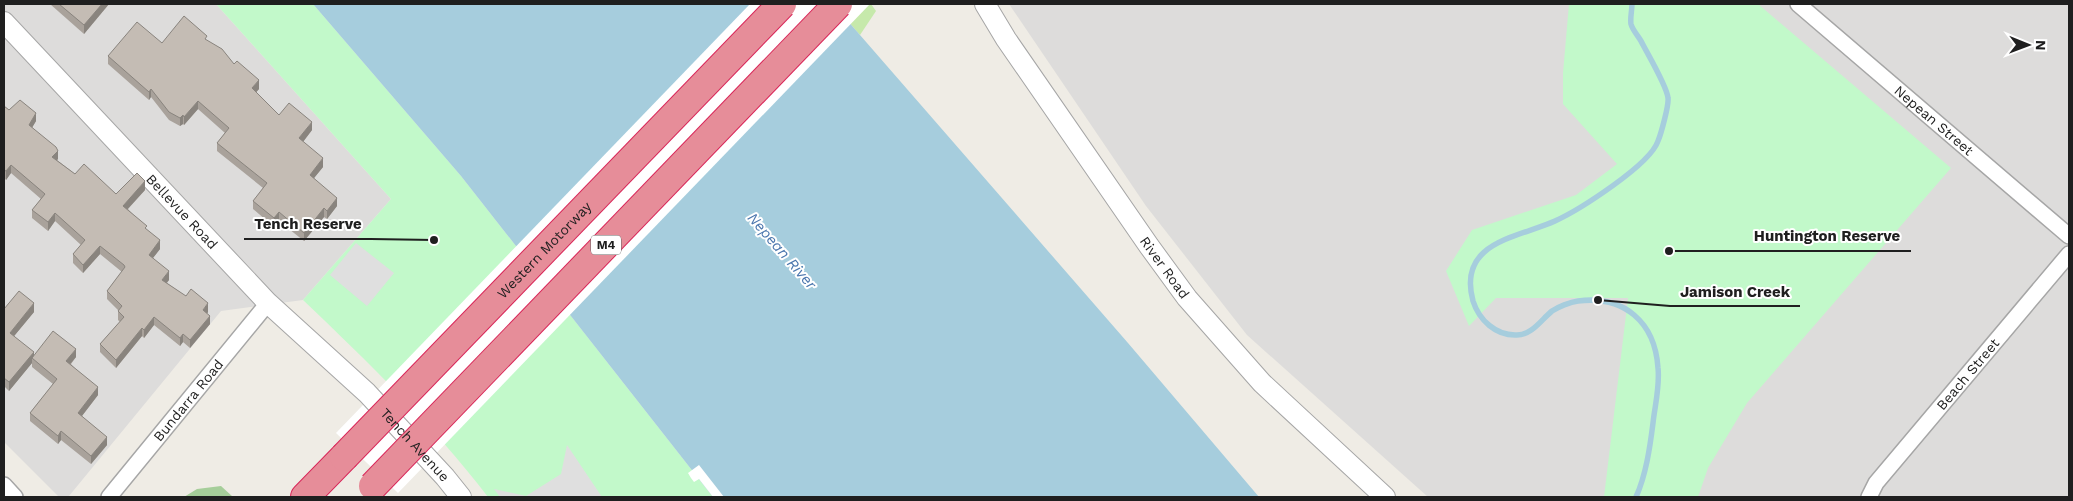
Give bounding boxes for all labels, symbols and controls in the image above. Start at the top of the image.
north arrow [2003,20,2053,70]
text: N [2033,40,2049,51]
street label: Nepean Street [1891,82,1977,159]
street label: Bellevue Road [143,171,221,252]
street label: Western Motorway [494,198,595,302]
callout: Tench Reserve [244,209,371,239]
water label: Nepean River [744,209,821,294]
text: Tench Reserve [254,215,362,233]
callout: Huntington Reserve [1744,221,1911,251]
text: Huntington Reserve [1754,227,1900,245]
street label: River Road [1137,233,1193,302]
road number: M4 [591,236,621,254]
callout: Jamison Creek [1670,276,1800,306]
text: Jamison Creek [1680,283,1791,301]
street label: Beach Street [1933,335,2002,413]
street label: Bundarra Road [150,356,226,444]
street label: Tench Avenue [377,405,453,485]

